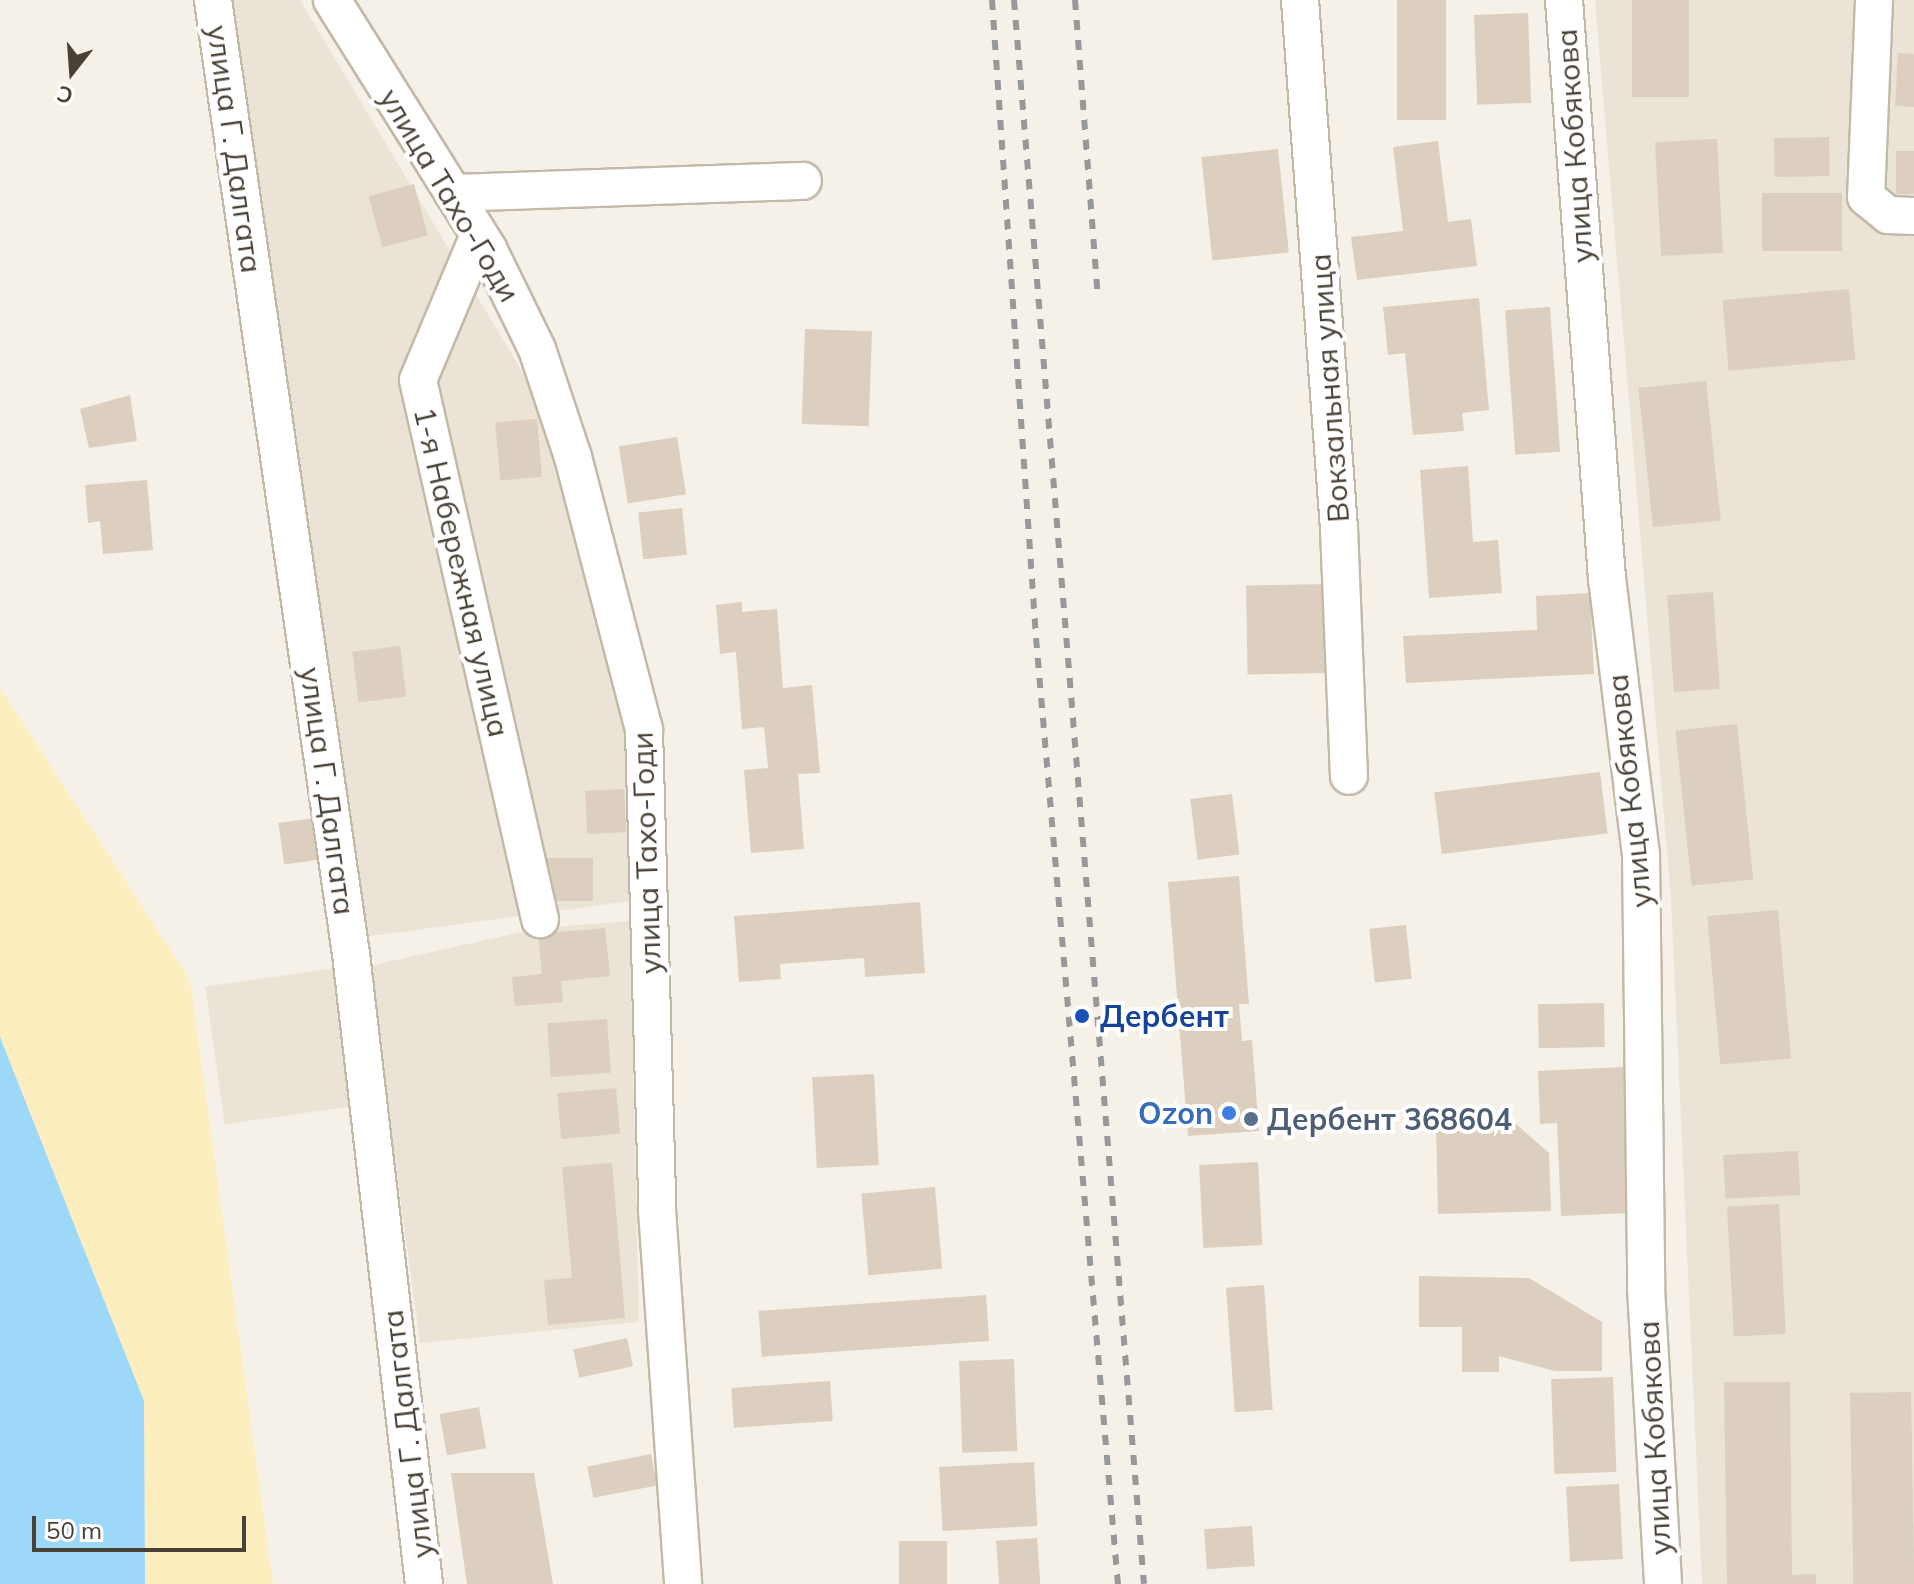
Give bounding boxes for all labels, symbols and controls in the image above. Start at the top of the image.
street label: улица Г. Далгата [200,23,270,275]
street label: улица Кобякова [1548,28,1600,264]
north arrow [32,32,112,112]
text: С [54,79,76,111]
street label: улица Тахо-Годи [372,82,528,308]
street label: Вокзальная улица [1302,252,1356,524]
street label: 1-я Набережная улица [406,403,518,741]
street label: улица Г. Далгата [293,665,363,917]
street label: улица Кобякова [1599,672,1659,910]
street label: улица Тахо-Годи [624,731,668,975]
place label: Дербент [1100,998,1229,1034]
marker: Дербент [1071,1005,1093,1027]
place label: Ozon [1138,1095,1213,1131]
place label: Дербент 368604 [1267,1101,1512,1137]
marker: Ozon [1220,1104,1238,1122]
marker: Дербент 368604 [1242,1110,1260,1128]
street label: улица Г. Далгата [374,1308,440,1560]
street label: улица Кобякова [1630,1320,1678,1556]
scale bar [36,1500,250,1550]
text: 50 m [46,1515,102,1545]

